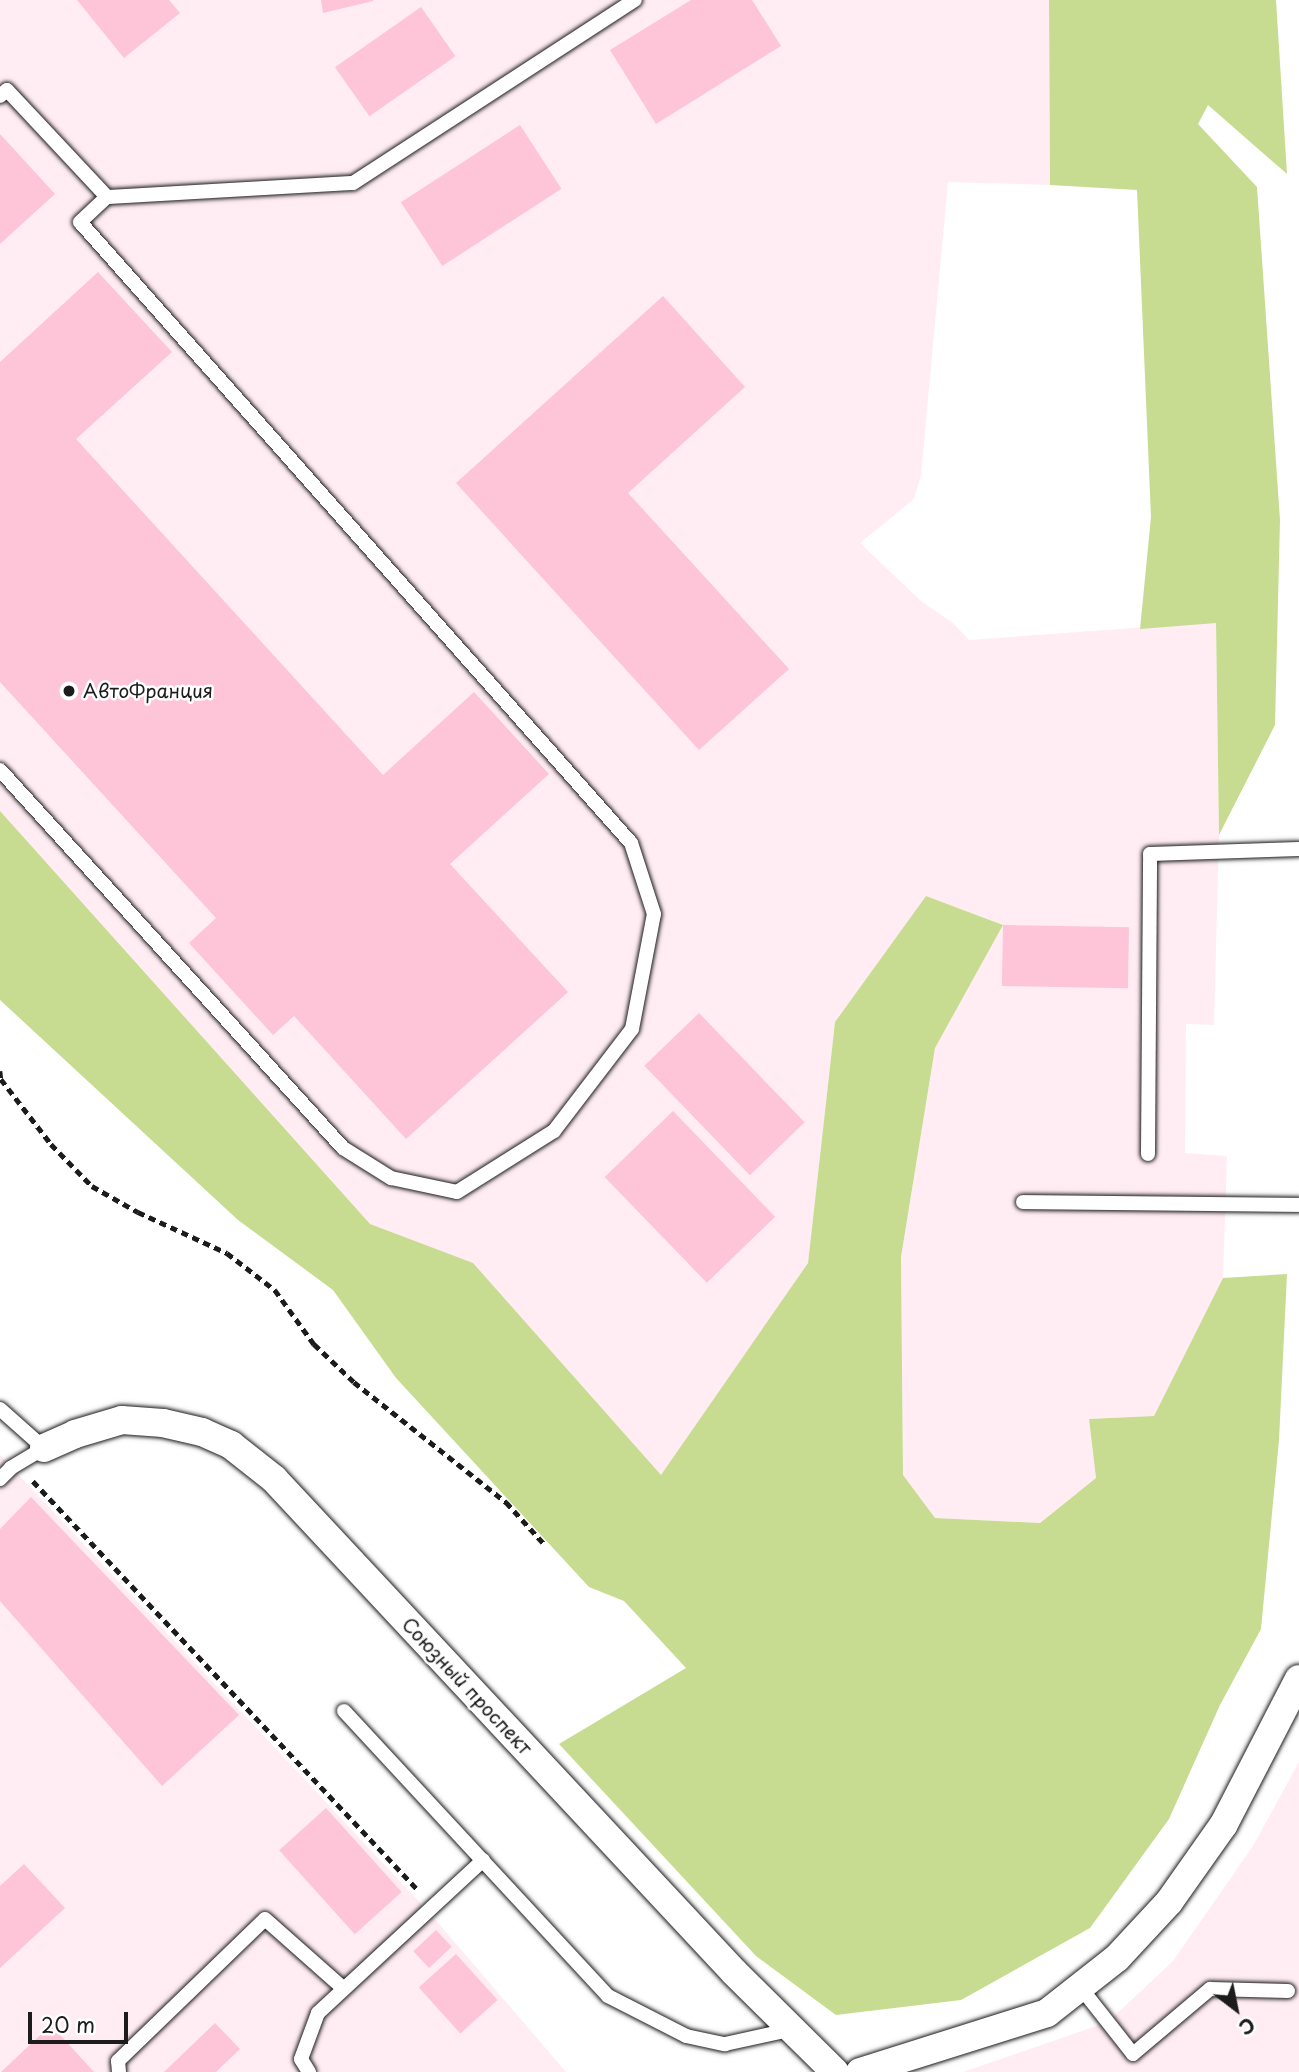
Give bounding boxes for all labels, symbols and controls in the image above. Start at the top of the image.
place label: АвтоФранция [83,680,213,702]
marker: АвтоФранция [61,683,77,699]
street label: Союзный проспект [397,1613,537,1759]
north arrow [1201,1974,1271,2044]
scale bar [32,1998,131,2042]
text: 20 m [41,2008,95,2040]
text: С [1234,2011,1261,2042]

